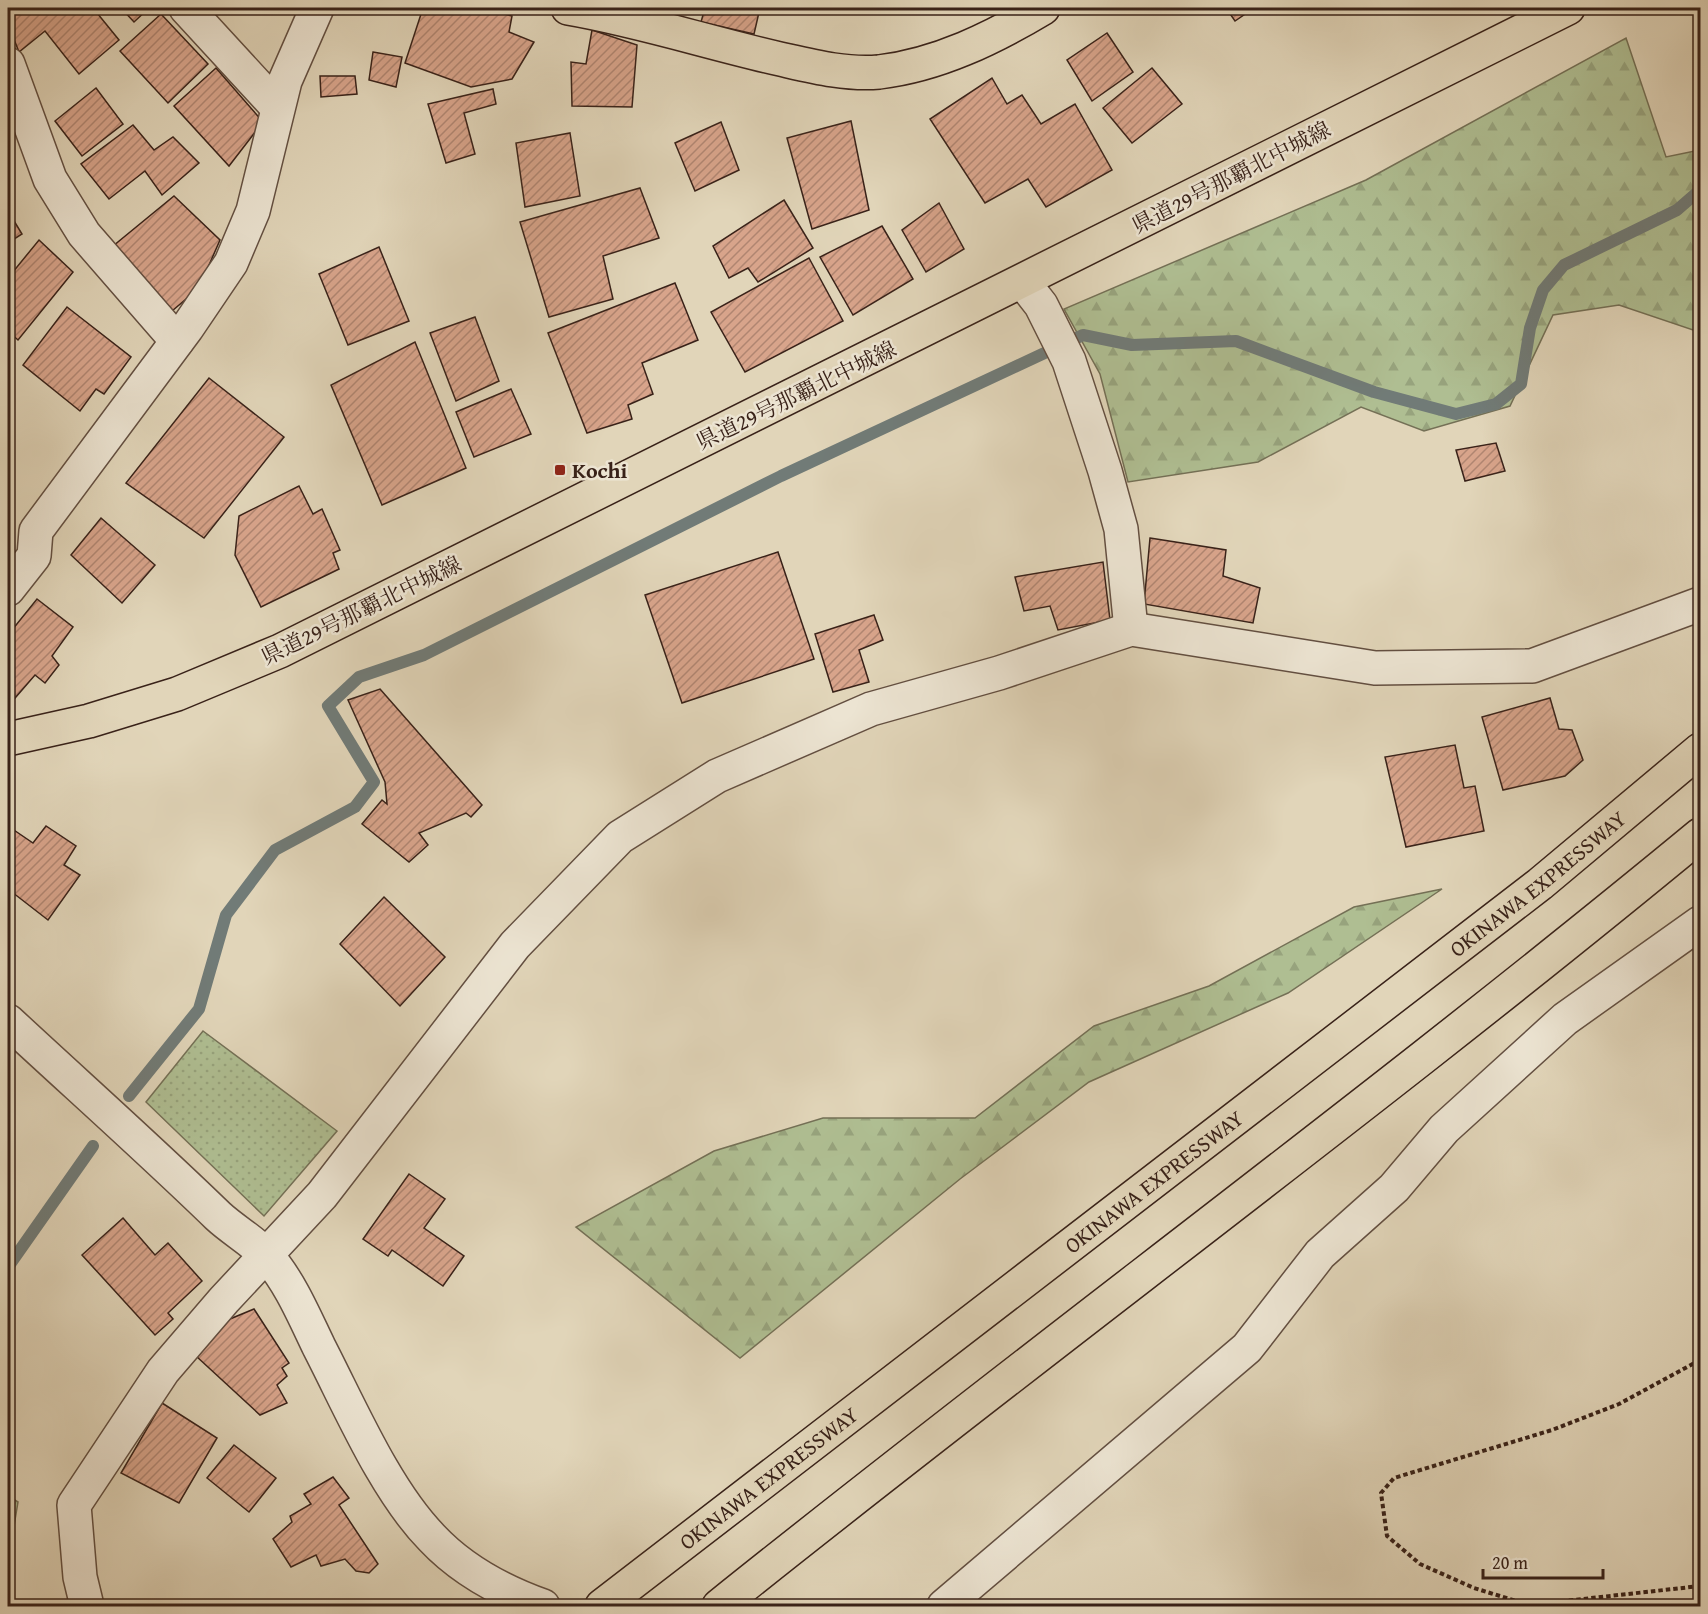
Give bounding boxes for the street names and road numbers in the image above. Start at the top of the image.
street label: 県道29号那覇北中城線 [1126,113,1336,241]
street label: 県道29号那覇北中城線 [690,333,902,457]
street label: 県道29号那覇北中城線 [255,548,467,672]
street label: OKINAWA EXPRESSWAY [1442,803,1633,964]
street label: OKINAWA EXPRESSWAY [1057,1102,1250,1261]
street label: OKINAWA EXPRESSWAY [672,1399,865,1557]

